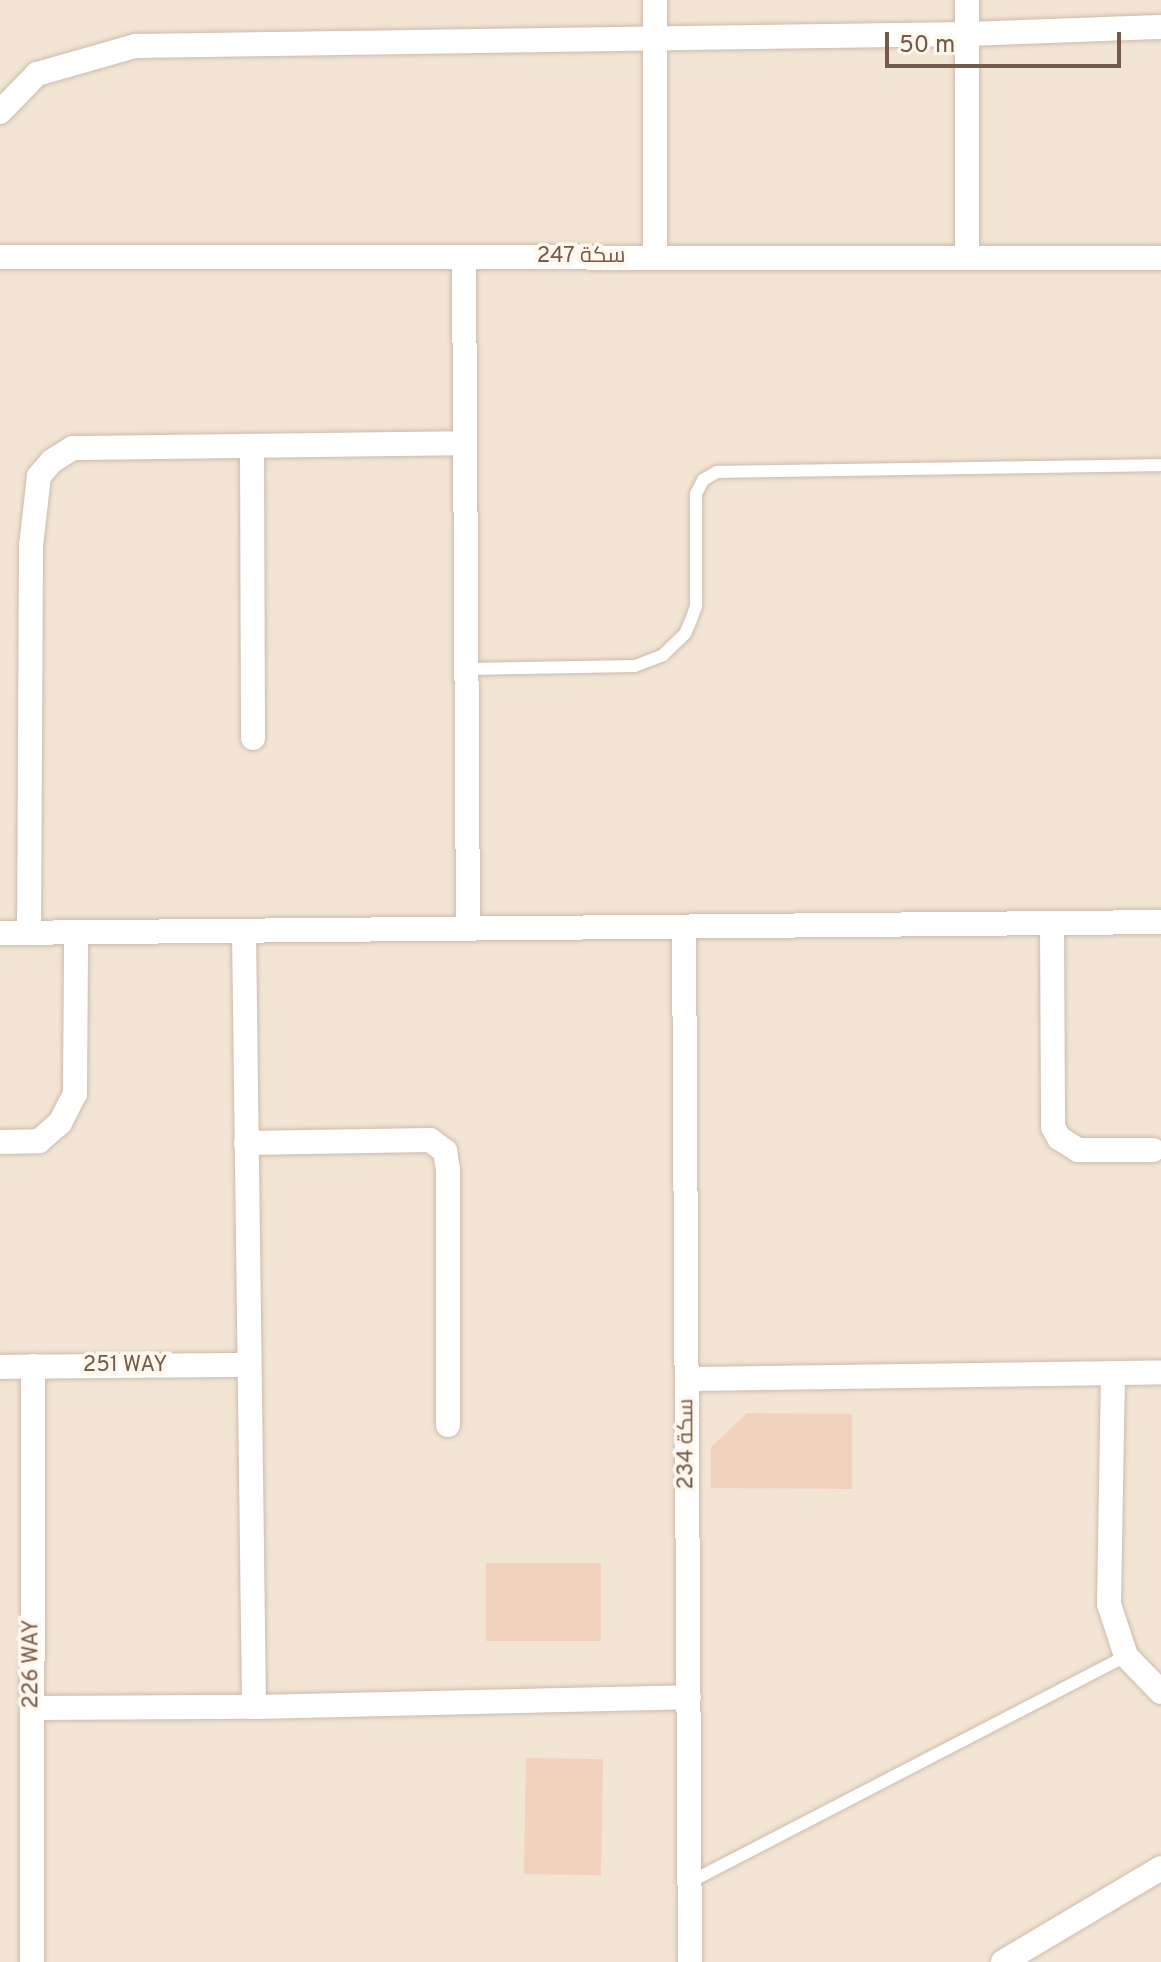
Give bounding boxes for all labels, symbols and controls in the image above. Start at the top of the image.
scale bar [889,16,1125,66]
text: 50 m [899,31,955,61]
street label: سكة 247 [537,244,625,270]
street label: 251 WAY [82,1353,168,1379]
street label: سكة 234 [674,1399,700,1489]
street label: 226 WAY [19,1619,45,1709]

